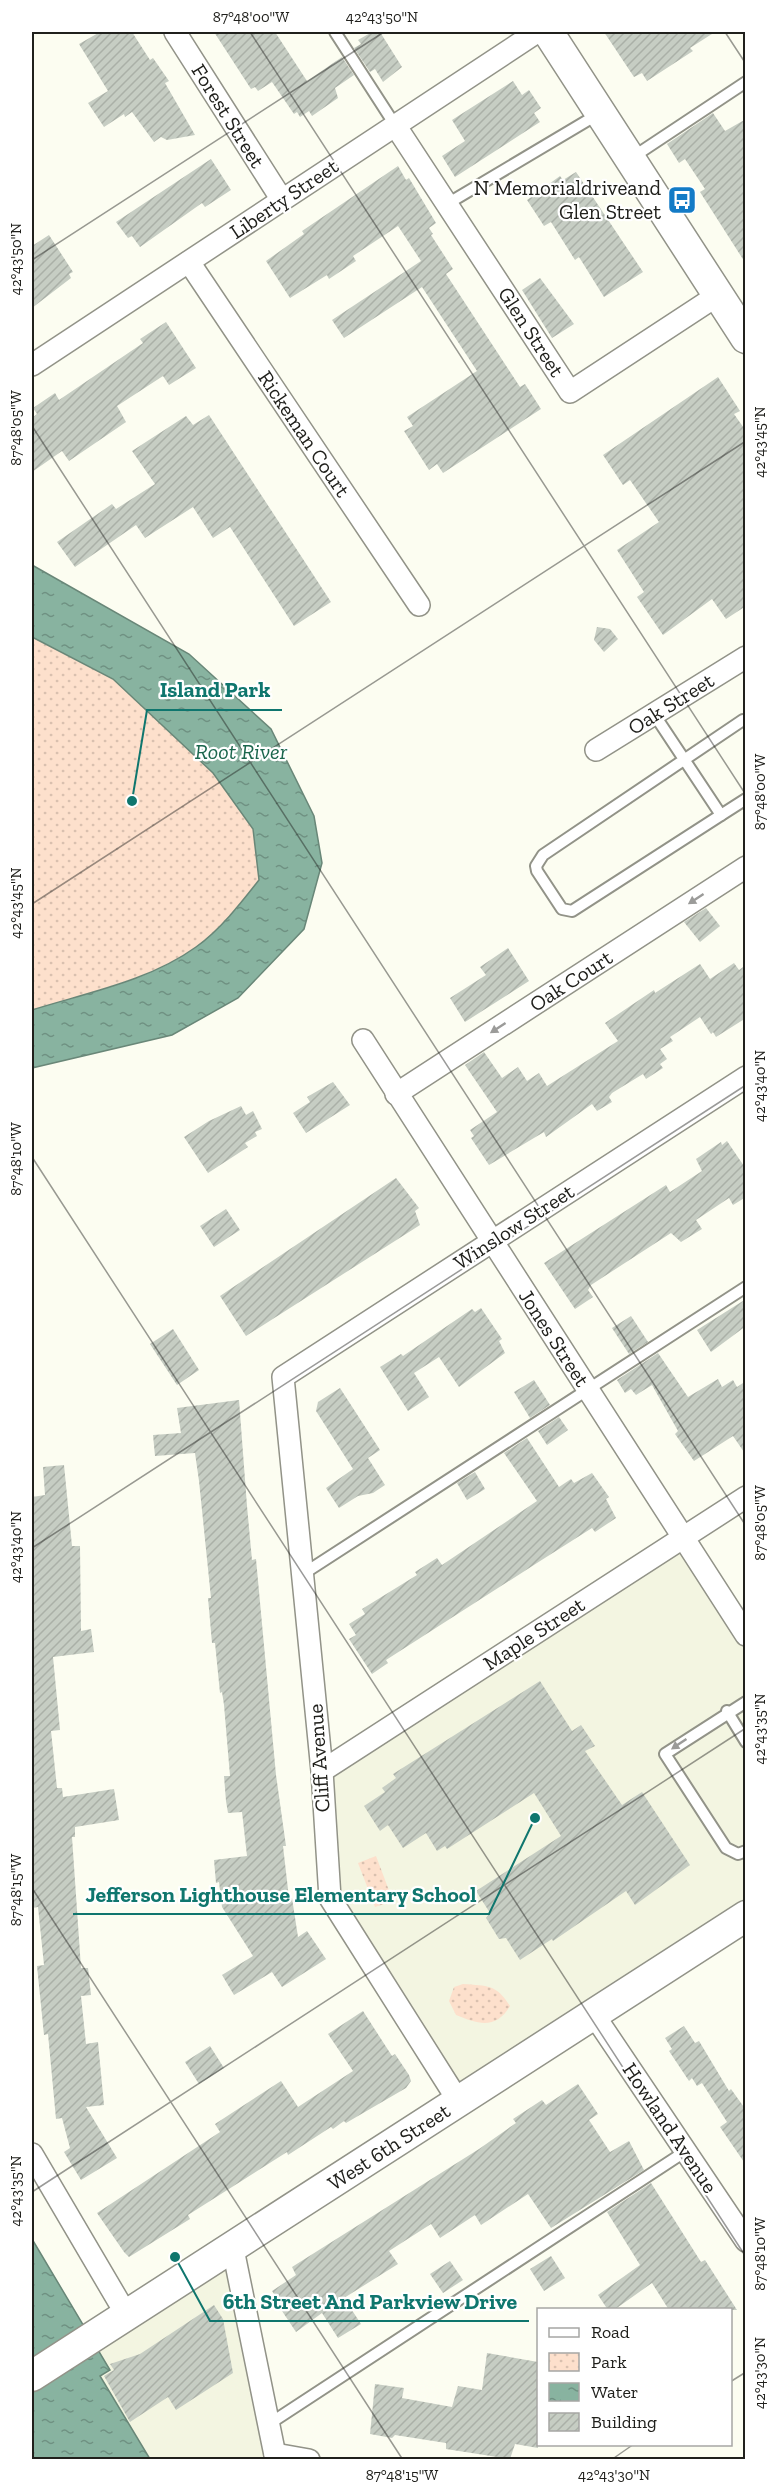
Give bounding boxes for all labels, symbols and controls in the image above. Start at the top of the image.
text: 87°48'00"W [213,8,289,26]
text: 42°43'50"N [346,8,418,26]
street label: Forest Street [187,59,270,173]
street label: Liberty Street [225,153,343,244]
place label: N Memorialdriveand Glen Street [474,175,661,224]
bus stop icon: N Memorialdriveand Glen Street [666,184,698,216]
text: 42°43'50"N [7,223,25,295]
street label: Glen Street [493,282,570,382]
street label: Rickeman Court [253,366,356,502]
text: 87°48'05"W [7,390,25,466]
text: 42°43'45"N [751,406,769,478]
street label: Oak Street [623,667,718,740]
callout: Island Park [147,670,282,710]
text: Island Park [160,676,270,703]
water label: Root River [195,738,288,765]
text: 87°48'00"W [751,754,769,830]
text: 42°43'45"N [7,867,25,939]
one-way arrow [689,893,705,905]
street label: Oak Court [525,944,617,1017]
one-way arrow [490,1022,506,1034]
text: 42°43'40"N [751,1050,769,1122]
text: 87°48'10"W [7,1122,25,1196]
street label: Winslow Street [449,1178,579,1275]
street label: Jones Street [514,1284,595,1391]
text: 87°48'05"W [751,1485,769,1561]
text: 42°43'40"N [7,1511,25,1583]
street label: Maple Street [478,1592,589,1676]
text: 42°43'35"N [751,1693,769,1765]
street label: Cliff Avenue [302,1703,335,1813]
one-way arrow [672,1738,688,1750]
text: 87°48'15"W [7,1854,25,1926]
callout: Jefferson Lighthouse Elementary School [73,1874,489,1914]
text: Jefferson Lighthouse Elementary School [85,1881,477,1908]
street label: Howland Avenue [618,2058,723,2198]
street label: West 6th Street [323,2098,455,2195]
text: 42°43'35"N [7,2155,25,2227]
text: 87°48'10"W [751,2217,769,2291]
callout: 6th Street And Parkview Drive [210,2281,529,2321]
text: 6th Street And Parkview Drive [223,2288,518,2315]
legend [537,2308,732,2446]
text: Road [591,2321,630,2343]
text: 42°43'30"N [751,2337,769,2409]
text: Park [591,2351,627,2373]
text: Water [591,2381,638,2403]
text: Building [591,2411,657,2433]
text: 87°48'15"W [366,2466,438,2484]
text: 42°43'30"N [578,2466,650,2484]

